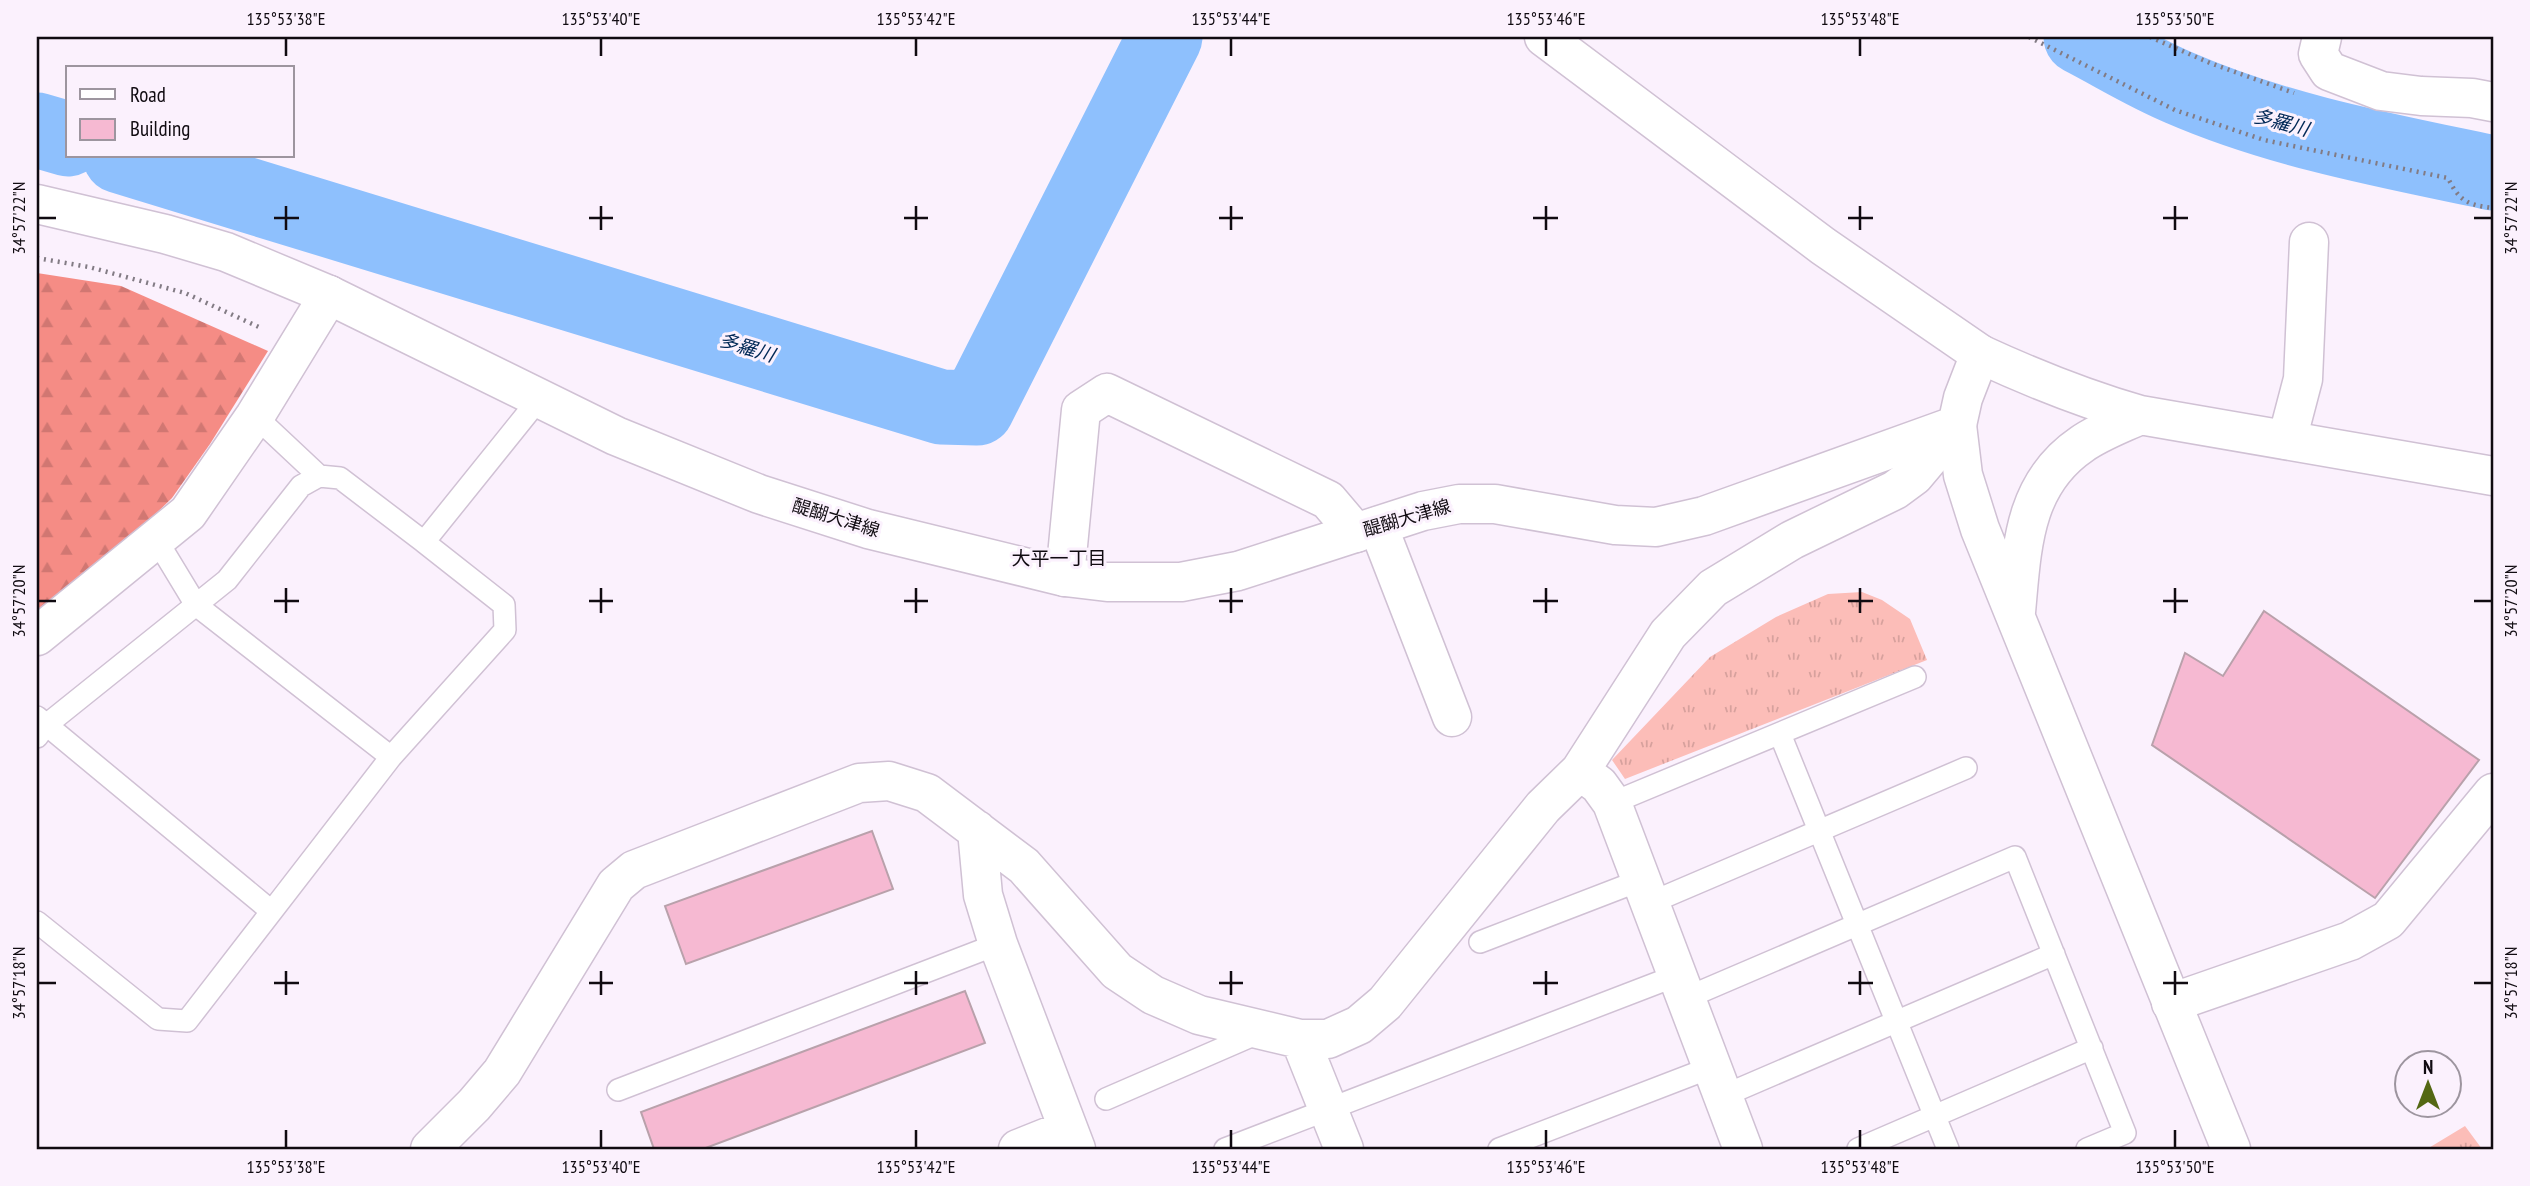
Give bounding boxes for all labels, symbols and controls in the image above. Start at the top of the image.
text: 135°53'38"E [247,7,325,30]
text: 135°53'40"E [562,7,640,30]
text: 135°53'42"E [877,7,955,30]
text: 135°53'44"E [1192,7,1270,30]
text: 135°53'46"E [1507,7,1585,30]
text: 135°53'48"E [1821,7,1899,30]
text: 135°53'50"E [2136,7,2214,30]
legend [66,66,294,158]
text: Road [130,81,166,108]
water label: 多羅川 [2250,103,2314,141]
text: Building [130,115,190,142]
text: 34°57'22"N [7,182,30,254]
text: 34°57'22"N [2499,182,2522,254]
water label: 多羅川 [716,327,780,367]
street label: 醍醐大津線 [790,493,883,542]
street label: 醍醐大津線 [1360,494,1453,541]
district label: 大平一丁目 [1011,546,1107,570]
text: 34°57'20"N [7,565,30,637]
text: 34°57'20"N [2499,565,2522,637]
text: 34°57'18"N [7,947,30,1019]
text: 34°57'18"N [2499,947,2522,1019]
north arrow [2394,1050,2464,1120]
text: N [2423,1055,2433,1079]
text: 135°53'38"E [247,1155,325,1178]
text: 135°53'40"E [562,1155,640,1178]
text: 135°53'42"E [877,1155,955,1178]
text: 135°53'44"E [1192,1155,1270,1178]
text: 135°53'46"E [1507,1155,1585,1178]
text: 135°53'48"E [1821,1155,1899,1178]
text: 135°53'50"E [2136,1155,2214,1178]

